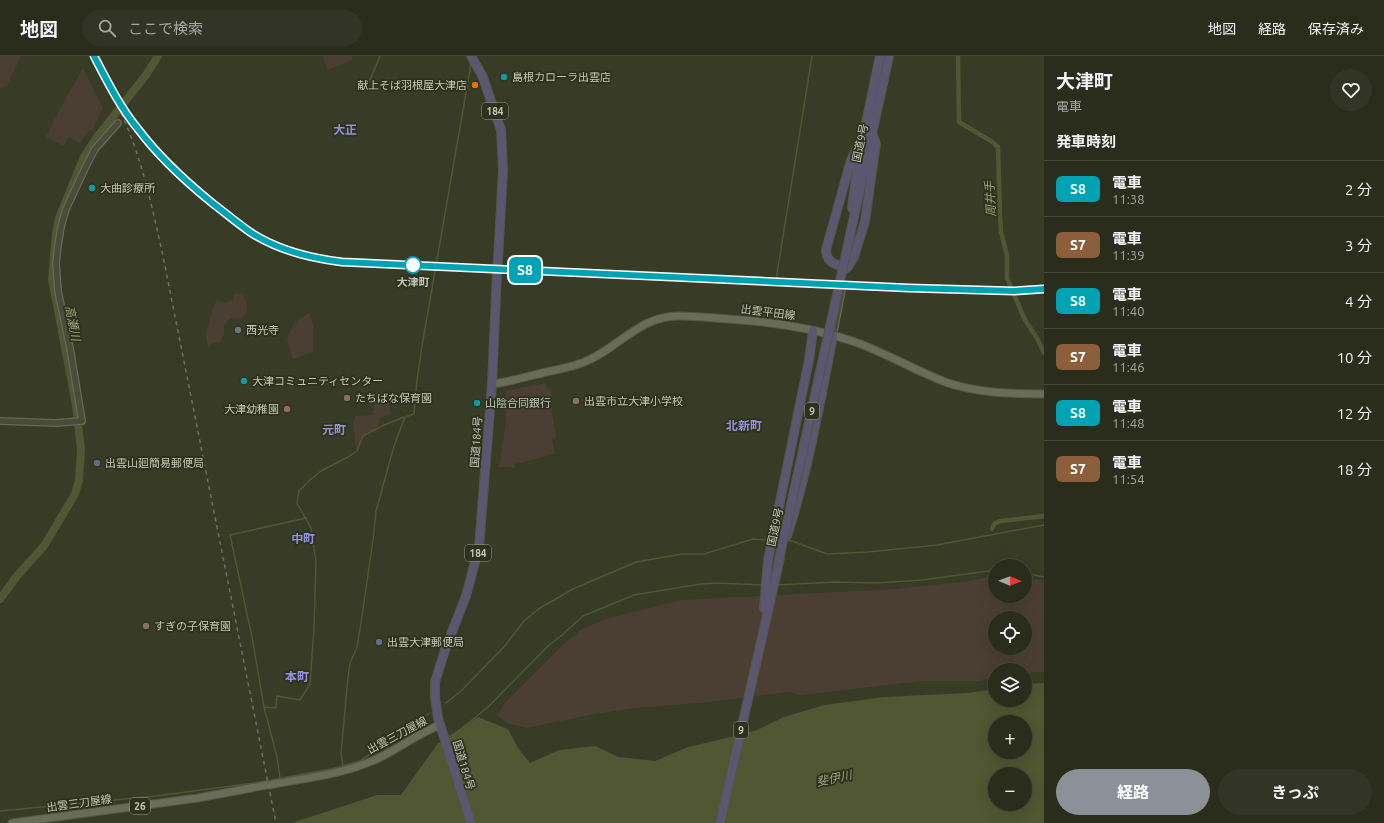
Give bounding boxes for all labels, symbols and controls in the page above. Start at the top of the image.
search box [82,10,362,46]
icon: search [96,17,118,39]
text: 地図 [20,18,58,40]
text: ここで検索 [128,20,203,37]
text: 地図 [1208,21,1236,37]
text: 経路 [1258,21,1286,37]
text: 保存済み [1308,21,1364,37]
button: heart [1330,69,1372,111]
text: 大津町 [1056,70,1113,92]
place label: 島根カローラ出雲店 [512,71,611,83]
marker: 島根カローラ出雲店 [499,72,509,82]
place label: 献上そば羽根屋大津店 [357,79,467,91]
marker: 献上そば羽根屋大津店 [470,80,480,90]
text: 電車 [1056,99,1082,113]
road number: 184 [482,103,508,119]
district label: 大正 [333,123,357,136]
street label: 国道9号 [850,123,870,163]
text: 発車時刻 [1056,133,1116,150]
text: 電車 [1112,174,1142,191]
water label: 周井手 [983,180,997,217]
text: S8 [1070,181,1086,197]
text: 2 分 [1345,181,1372,198]
place label: 大曲診療所 [100,182,156,194]
marker: 大曲診療所 [87,183,97,193]
text: 11:38 [1112,192,1145,206]
text: 電車 [1112,230,1142,247]
text: S7 [1070,237,1086,253]
text: 3 分 [1345,237,1372,254]
text: 11:39 [1112,248,1145,262]
marker: 大津町 [404,256,422,274]
line badge: S8 [507,257,543,283]
text: S8 [517,262,533,278]
place label: 大津町 [397,276,430,288]
text: 電車 [1112,286,1142,303]
text: S8 [1070,293,1086,309]
text: 4 分 [1345,293,1372,310]
street label: 出雲平田線 [740,303,796,321]
water label: 高瀬川 [63,304,83,344]
text: 11:40 [1112,304,1145,318]
place label: 西光寺 [246,324,279,336]
marker: 西光寺 [233,325,243,335]
text: 電車 [1112,342,1142,359]
text: S7 [1070,349,1086,365]
text: 10 分 [1337,349,1372,366]
text: 11:46 [1112,360,1145,374]
place label: 大津コミュニティセンター [252,375,383,387]
marker: 大津コミュニティセンター [239,376,249,386]
place label: たちばな保育園 [355,392,432,404]
marker: たちばな保育園 [342,393,352,403]
place label: 出雲市立大津小学校 [584,395,683,407]
marker: 出雲市立大津小学校 [571,396,581,406]
place label: 山陰合同銀行 [485,397,551,409]
marker: 山陰合同銀行 [472,398,482,408]
text: 電車 [1112,398,1142,415]
place label: 大津幼稚園 [224,403,279,415]
road number: 9 [805,403,819,419]
marker: 大津幼稚園 [282,404,292,414]
text: S8 [1070,405,1086,421]
text: 12 分 [1337,405,1372,422]
street label: 国道184号 [468,416,484,468]
text: 11:48 [1112,416,1145,430]
district label: 北新町 [726,419,762,432]
district label: 元町 [322,423,346,436]
text: 電車 [1112,454,1142,471]
place label: 出雲山廻簡易郵便局 [105,457,204,469]
marker: 出雲山廻簡易郵便局 [92,458,102,468]
text: S7 [1070,461,1086,477]
text: 18 分 [1337,461,1372,478]
text: 11:54 [1112,472,1145,486]
street label: 国道9号 [765,507,785,547]
district label: 中町 [291,532,315,545]
road number: 184 [465,545,491,561]
north arrow [988,559,1032,603]
map controls [988,559,1032,811]
button: locate [988,611,1032,655]
place label: すぎの子保育園 [154,620,231,632]
marker: すぎの子保育園 [141,621,151,631]
place label: 出雲大津郵便局 [387,636,464,648]
marker: 出雲大津郵便局 [374,637,384,647]
button: layers [988,663,1032,707]
district label: 本町 [285,670,309,683]
street label: 出雲三刀屋線 [365,714,429,756]
button: + [988,715,1032,759]
road number: 9 [734,722,748,738]
street label: 国道184号 [451,739,477,791]
water label: 斐伊川 [815,767,855,788]
button: − [988,767,1032,811]
button: 経路 [1056,769,1210,815]
button: きっぷ [1218,769,1372,815]
street label: 出雲三刀屋線 [45,792,113,814]
road number: 26 [130,798,150,814]

